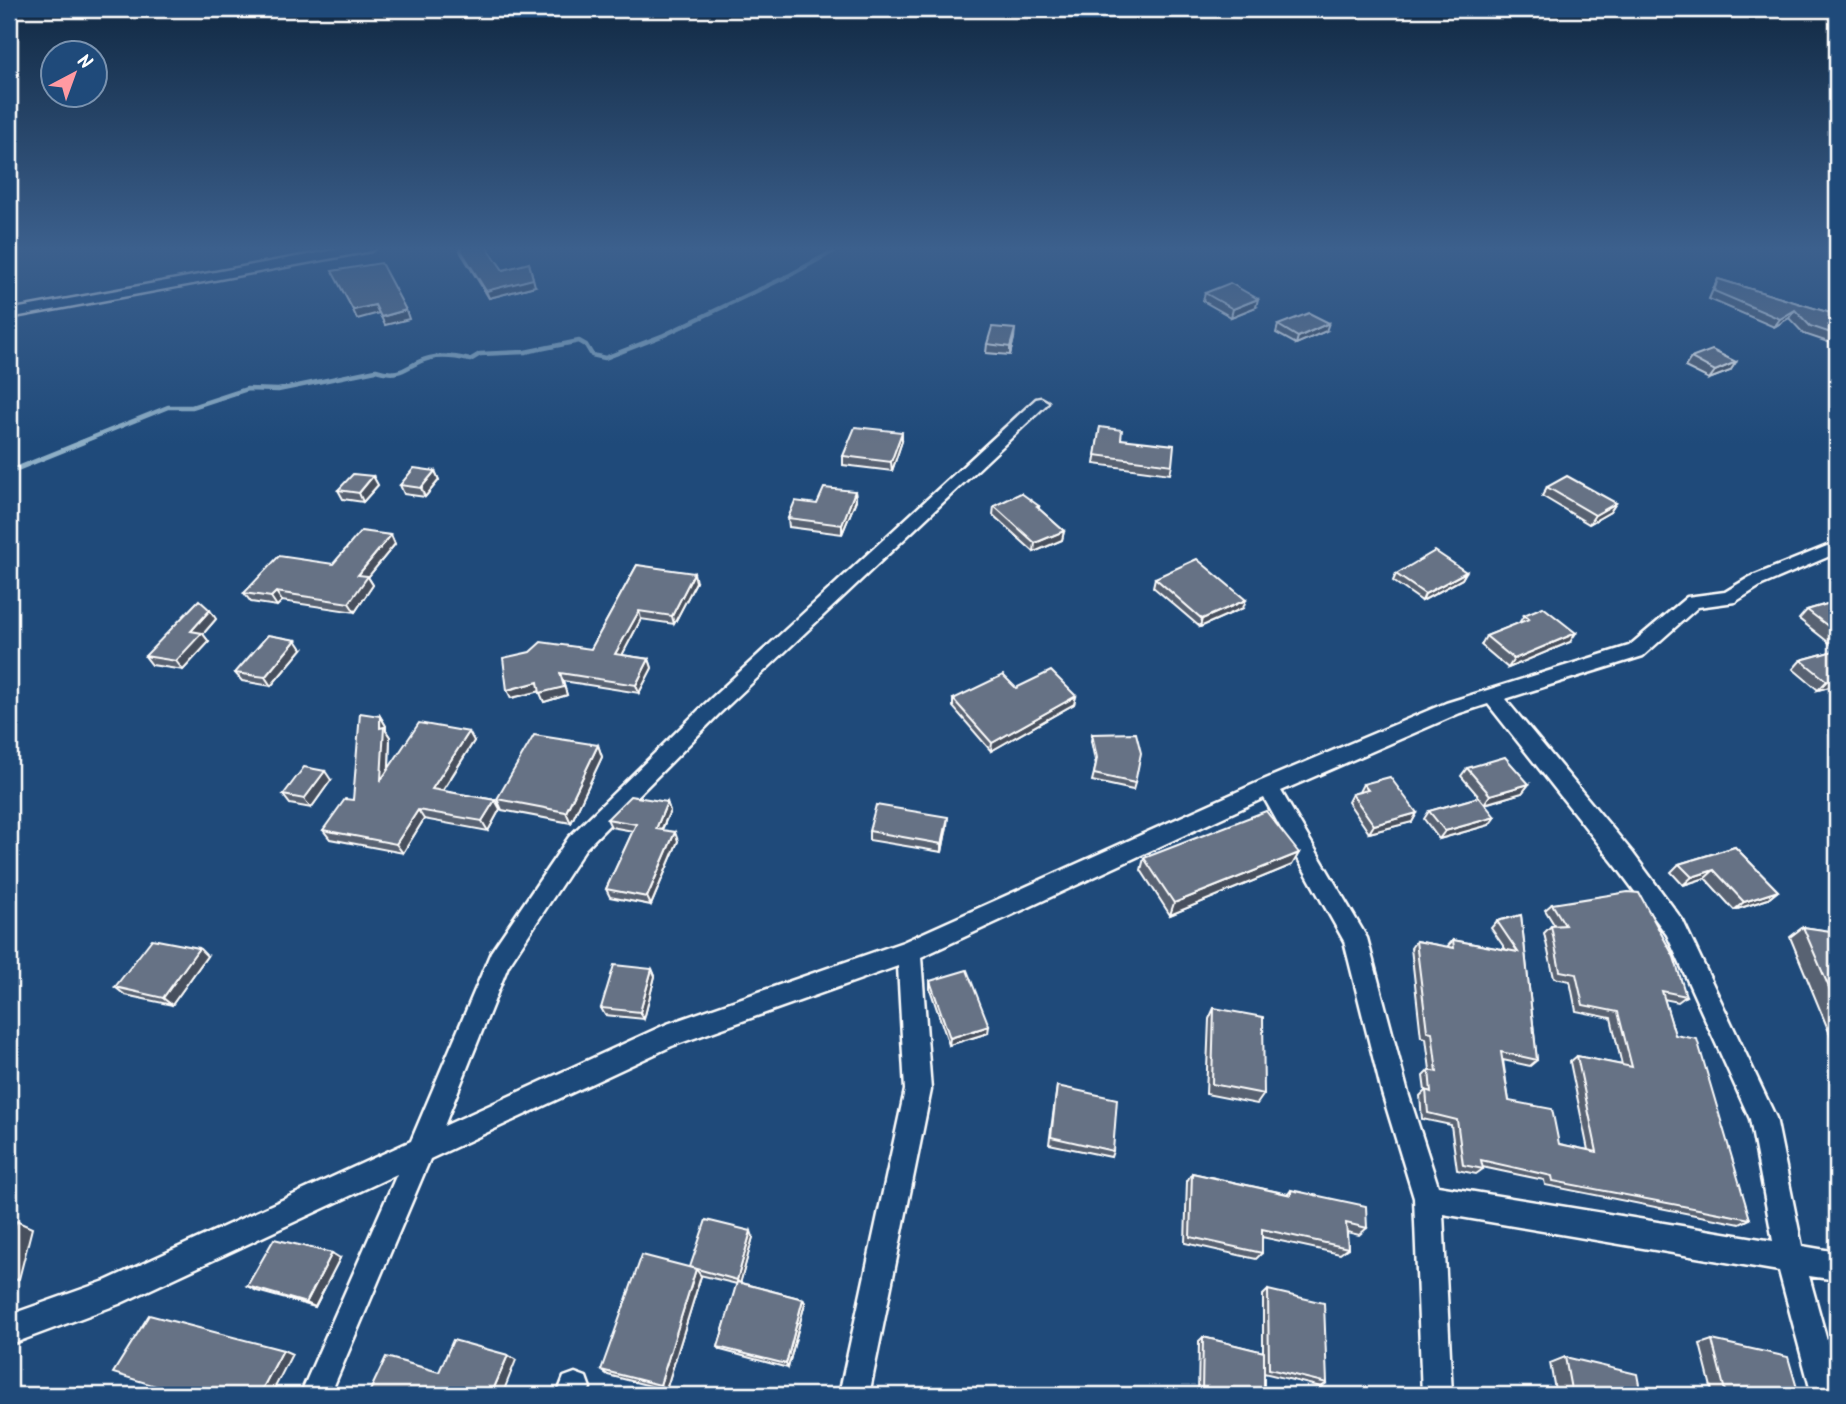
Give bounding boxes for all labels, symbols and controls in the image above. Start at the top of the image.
north arrow [38,38,108,108]
text: N [69,47,98,78]

